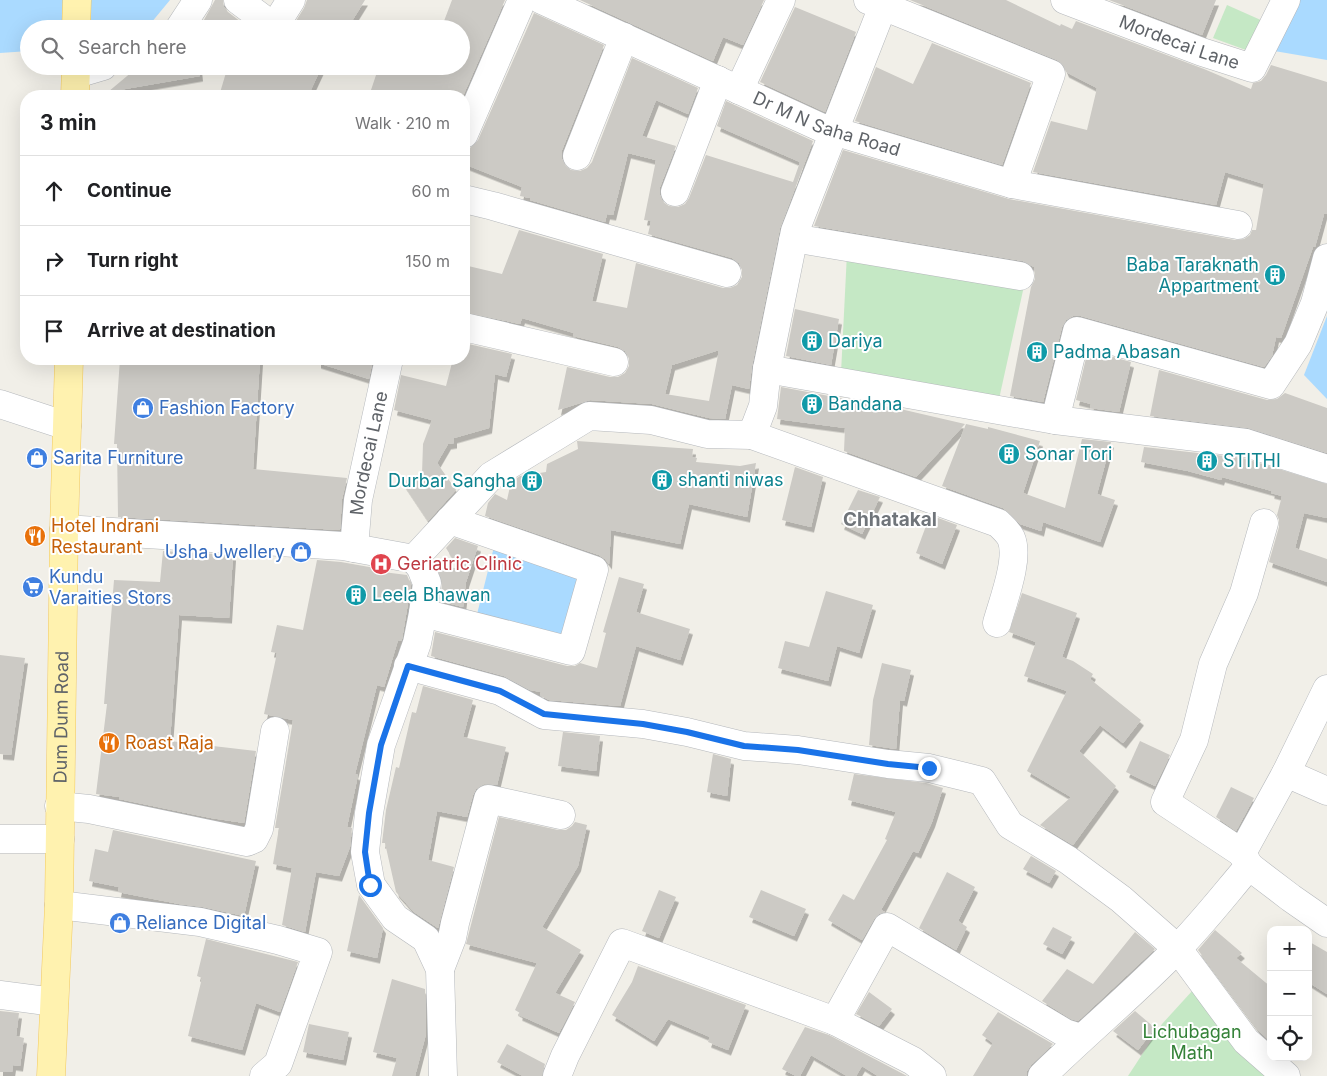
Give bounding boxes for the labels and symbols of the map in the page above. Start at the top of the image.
street label: Mordecai Lane [1116,11,1242,73]
street label: Dr M N Saha Road [750,87,903,160]
place label: Baba Taraknath Appartment [1126,254,1259,296]
building icon: Baba Taraknath Appartment [1263,263,1287,287]
building icon: Dariya [800,329,824,353]
place label: Dariya [828,330,883,351]
building icon: Padma Abasan [1025,340,1049,364]
place label: Padma Abasan [1053,341,1181,362]
street label: Mordecai Lane [346,389,392,516]
building icon: Bandana [800,392,824,416]
place label: Bandana [828,393,902,414]
shop icon: Fashion Factory [131,396,155,420]
place label: Fashion Factory [159,397,295,418]
building icon: Sonar Tori [997,442,1021,466]
place label: Sonar Tori [1025,443,1112,464]
shop icon: Sarita Furniture [25,446,49,470]
place label: Sarita Furniture [53,447,183,468]
building icon: STITHI [1195,449,1219,473]
place label: STITHI [1223,450,1281,471]
building icon: shanti niwas [650,468,674,492]
building icon: Durbar Sangha [520,469,544,493]
place label: shanti niwas [678,469,784,490]
place label: Durbar Sangha [388,470,516,491]
district label: Chhatakal [843,508,937,531]
place label: Hotel Indrani Restaurant [51,515,159,557]
restaurant icon: Hotel Indrani Restaurant [23,524,47,548]
shop icon: Usha Jwellery [289,540,313,564]
place label: Usha Jwellery [165,541,285,562]
hospital icon: Geriatric Clinic [369,552,393,576]
place label: Geriatric Clinic [397,553,522,574]
place label: Kundu Varaities Stors [49,566,172,608]
supermarket icon: Kundu Varaities Stors [21,575,45,599]
building icon: Leela Bhawan [344,583,368,607]
place label: Leela Bhawan [372,584,491,605]
street label: Dum Dum Road [50,651,72,784]
restaurant icon: Roast Raja [97,731,121,755]
place label: Roast Raja [125,732,214,753]
route end [918,757,941,780]
route start [359,874,382,897]
shop icon: Reliance Digital [108,911,132,935]
place label: Reliance Digital [136,912,266,933]
park label: Lichubagan Math [1142,1021,1242,1063]

